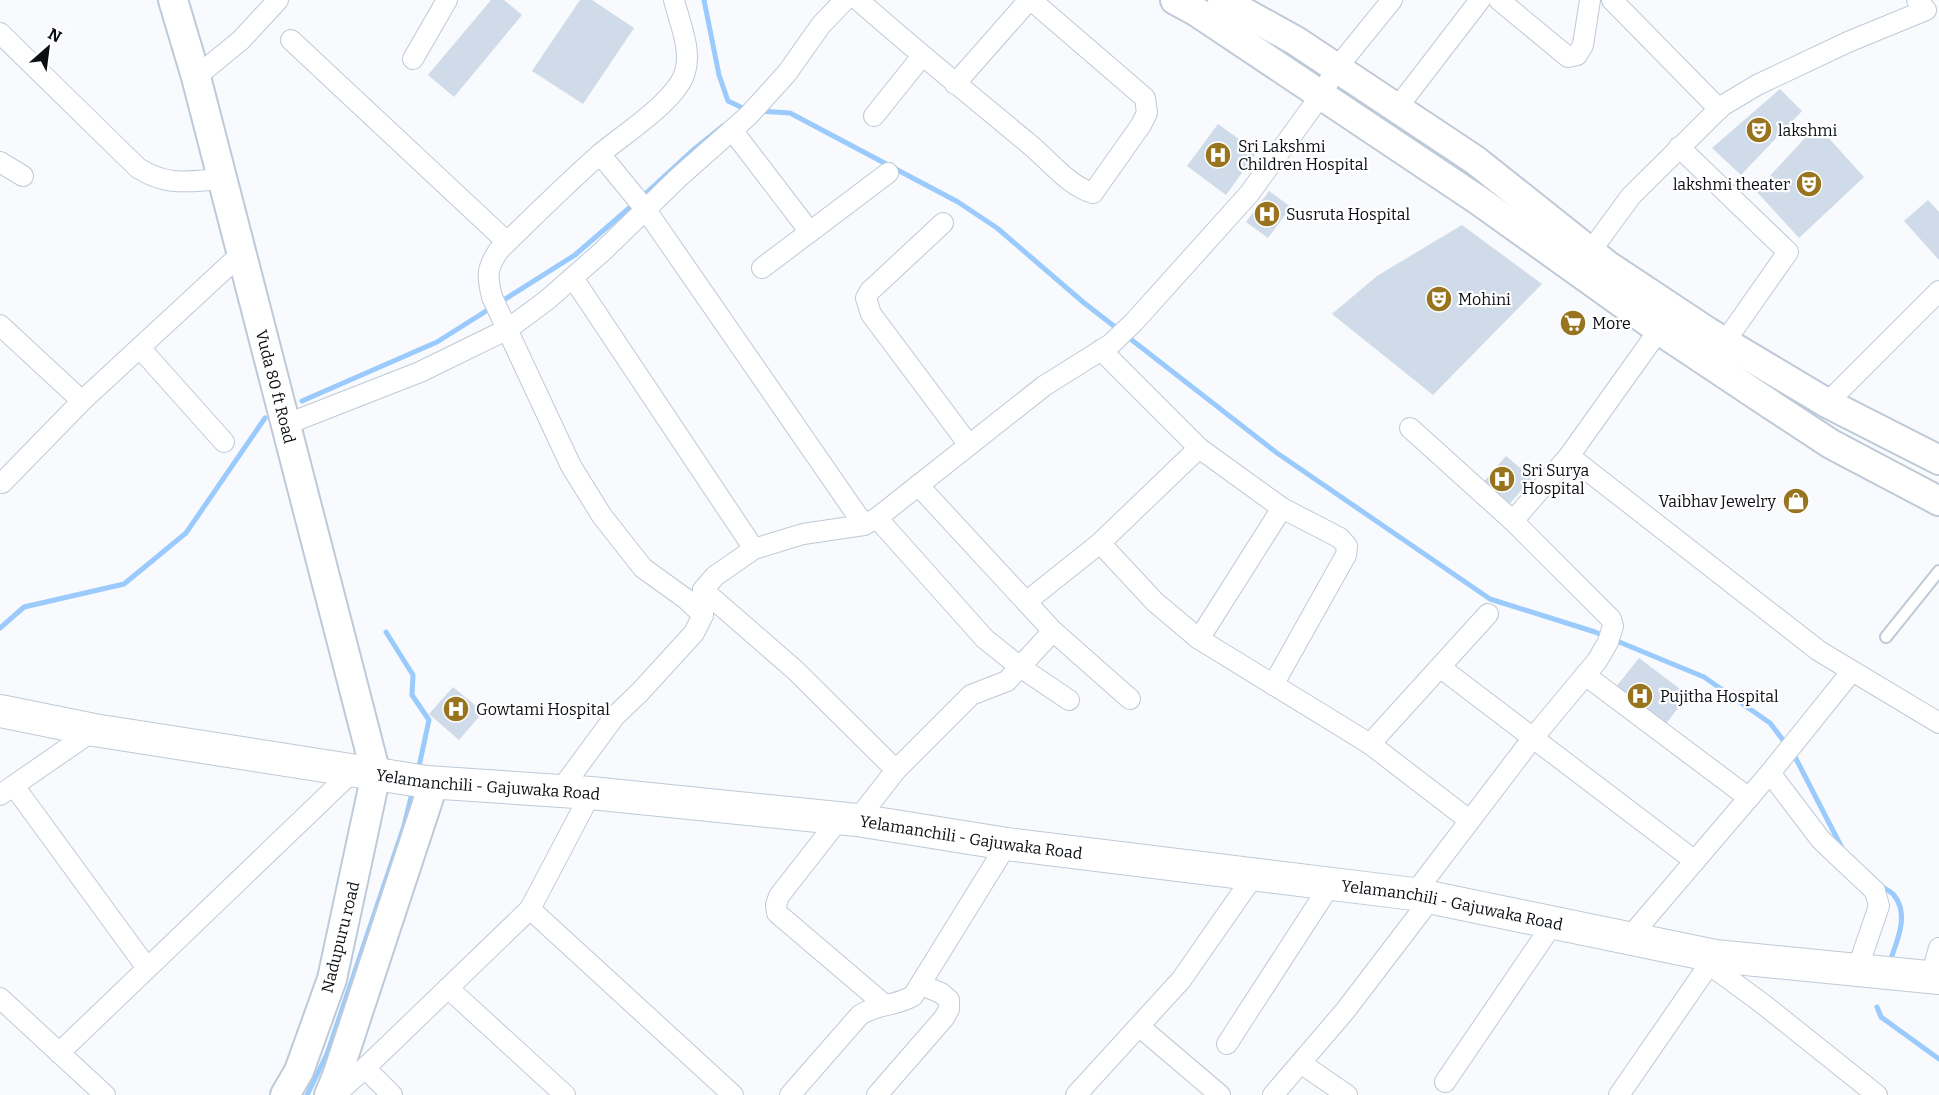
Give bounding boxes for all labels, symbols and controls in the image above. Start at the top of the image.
north arrow [18,18,78,78]
text: N [45,24,65,46]
theatre icon: lakshmi [1744,115,1774,145]
place label: lakshmi [1778,121,1838,140]
place label: Sri Lakshmi Children Hospital [1238,137,1368,174]
hospital icon: Sri Lakshmi Children Hospital [1203,140,1233,170]
theatre icon: lakshmi theater [1794,169,1824,199]
place label: lakshmi theater [1673,175,1790,194]
hospital icon: Susruta Hospital [1252,199,1282,229]
place label: Susruta Hospital [1286,205,1410,224]
theatre icon: Mohini [1424,284,1454,314]
place label: Mohini [1458,290,1511,309]
supermarket icon: More [1558,308,1588,338]
place label: More [1592,314,1631,333]
street label: Vuda 80 ft Road [252,328,299,446]
place label: Sri Surya Hospital [1522,461,1590,498]
hospital icon: Sri Surya Hospital [1487,464,1517,494]
shop icon: Vaibhav Jewelry [1781,486,1811,516]
place label: Vaibhav Jewelry [1658,492,1777,511]
hospital icon: Pujitha Hospital [1625,681,1655,711]
place label: Pujitha Hospital [1660,687,1779,706]
hospital icon: Gowtami Hospital [441,694,471,724]
place label: Gowtami Hospital [476,700,610,719]
street label: Yelamanchili - Gajuwaka Road [375,765,601,804]
street label: Yelamanchili - Gajuwaka Road [858,812,1084,863]
street label: Yelamanchili - Gajuwaka Road [1340,876,1565,935]
street label: Nadupuru road [317,879,364,995]

